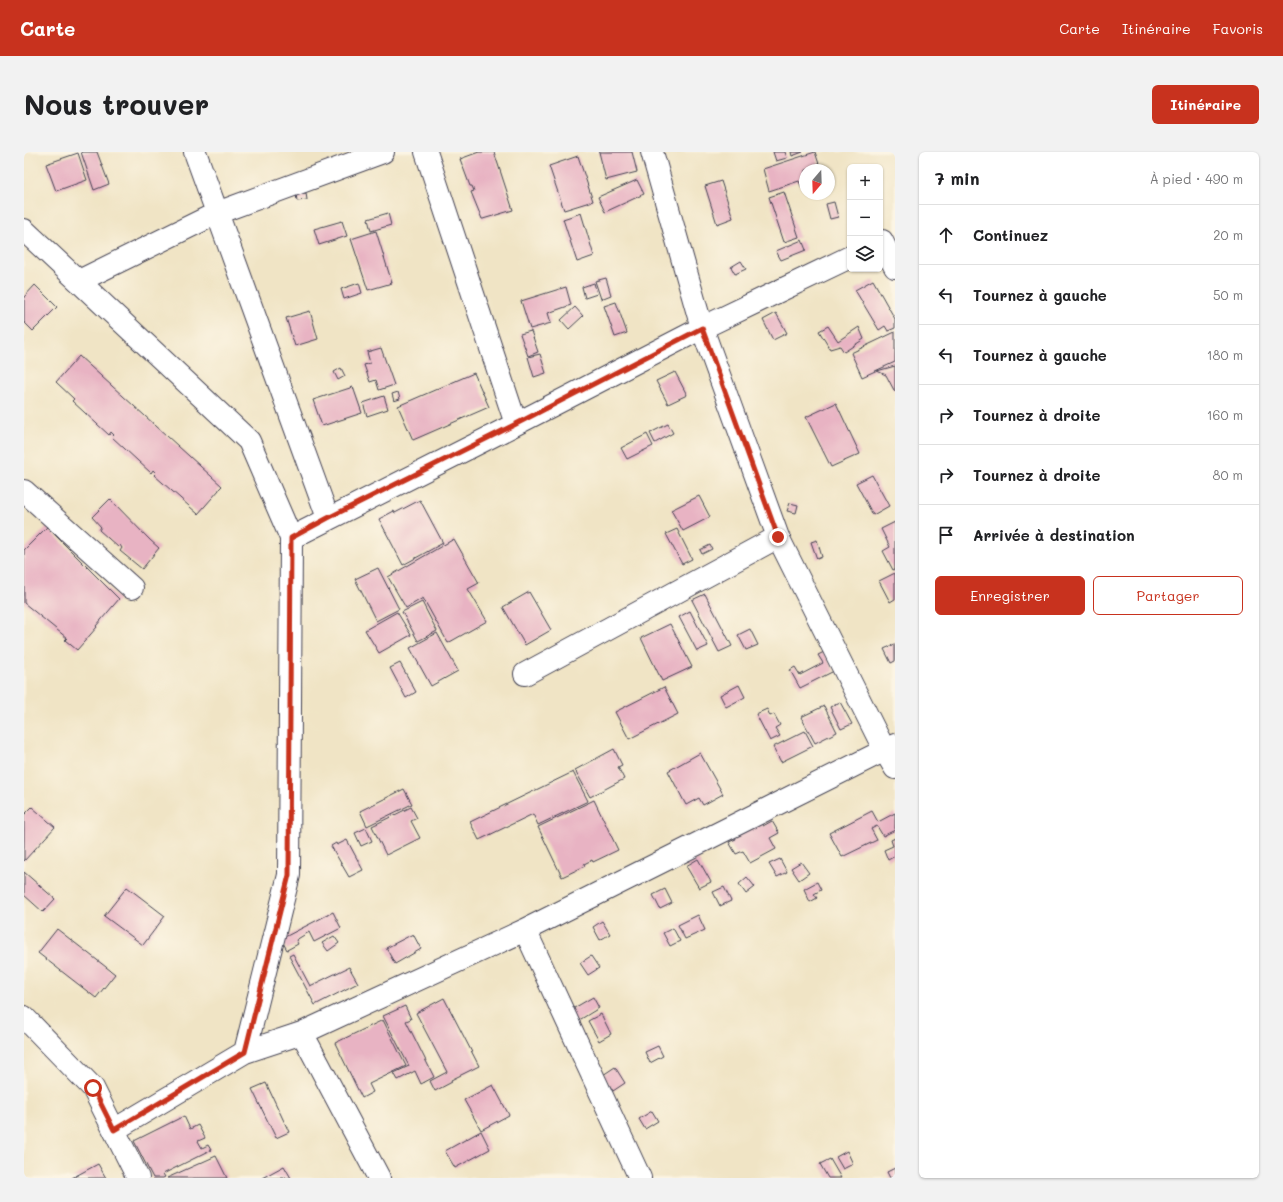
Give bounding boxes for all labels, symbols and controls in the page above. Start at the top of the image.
text: Carte [20,16,75,41]
text: Carte [1059,19,1100,38]
text: Itinéraire [1122,19,1191,38]
text: Favoris [1213,19,1263,38]
button: Itinéraire [1152,85,1259,124]
text: Nous trouver [24,86,209,122]
north arrow [799,164,835,200]
map controls [847,164,883,272]
button: + [847,164,883,200]
text: 7 min [935,167,980,189]
text: À pied · 490 m [1150,170,1243,187]
button: − [847,200,883,236]
icon: ahead [935,224,957,246]
text: Continuez [973,225,1048,245]
text: 20 m [1213,226,1243,243]
button: layers [847,236,883,272]
icon: left [935,284,957,306]
text: Tournez à gauche [973,285,1107,305]
text: 50 m [1213,286,1243,303]
icon: left [935,344,957,366]
text: Tournez à gauche [973,345,1107,365]
text: 180 m [1207,346,1243,363]
icon: right [935,404,957,426]
text: Tournez à droite [973,405,1101,425]
text: 160 m [1207,406,1243,423]
icon: right [935,464,957,486]
text: Tournez à droite [973,465,1101,485]
text: 80 m [1213,466,1243,483]
icon: arrive [935,524,957,546]
text: Arrivée à destination [973,525,1135,545]
route end [769,528,787,546]
button: Enregistrer [935,576,1085,615]
button: Partager [1093,576,1243,615]
route start [84,1079,102,1097]

